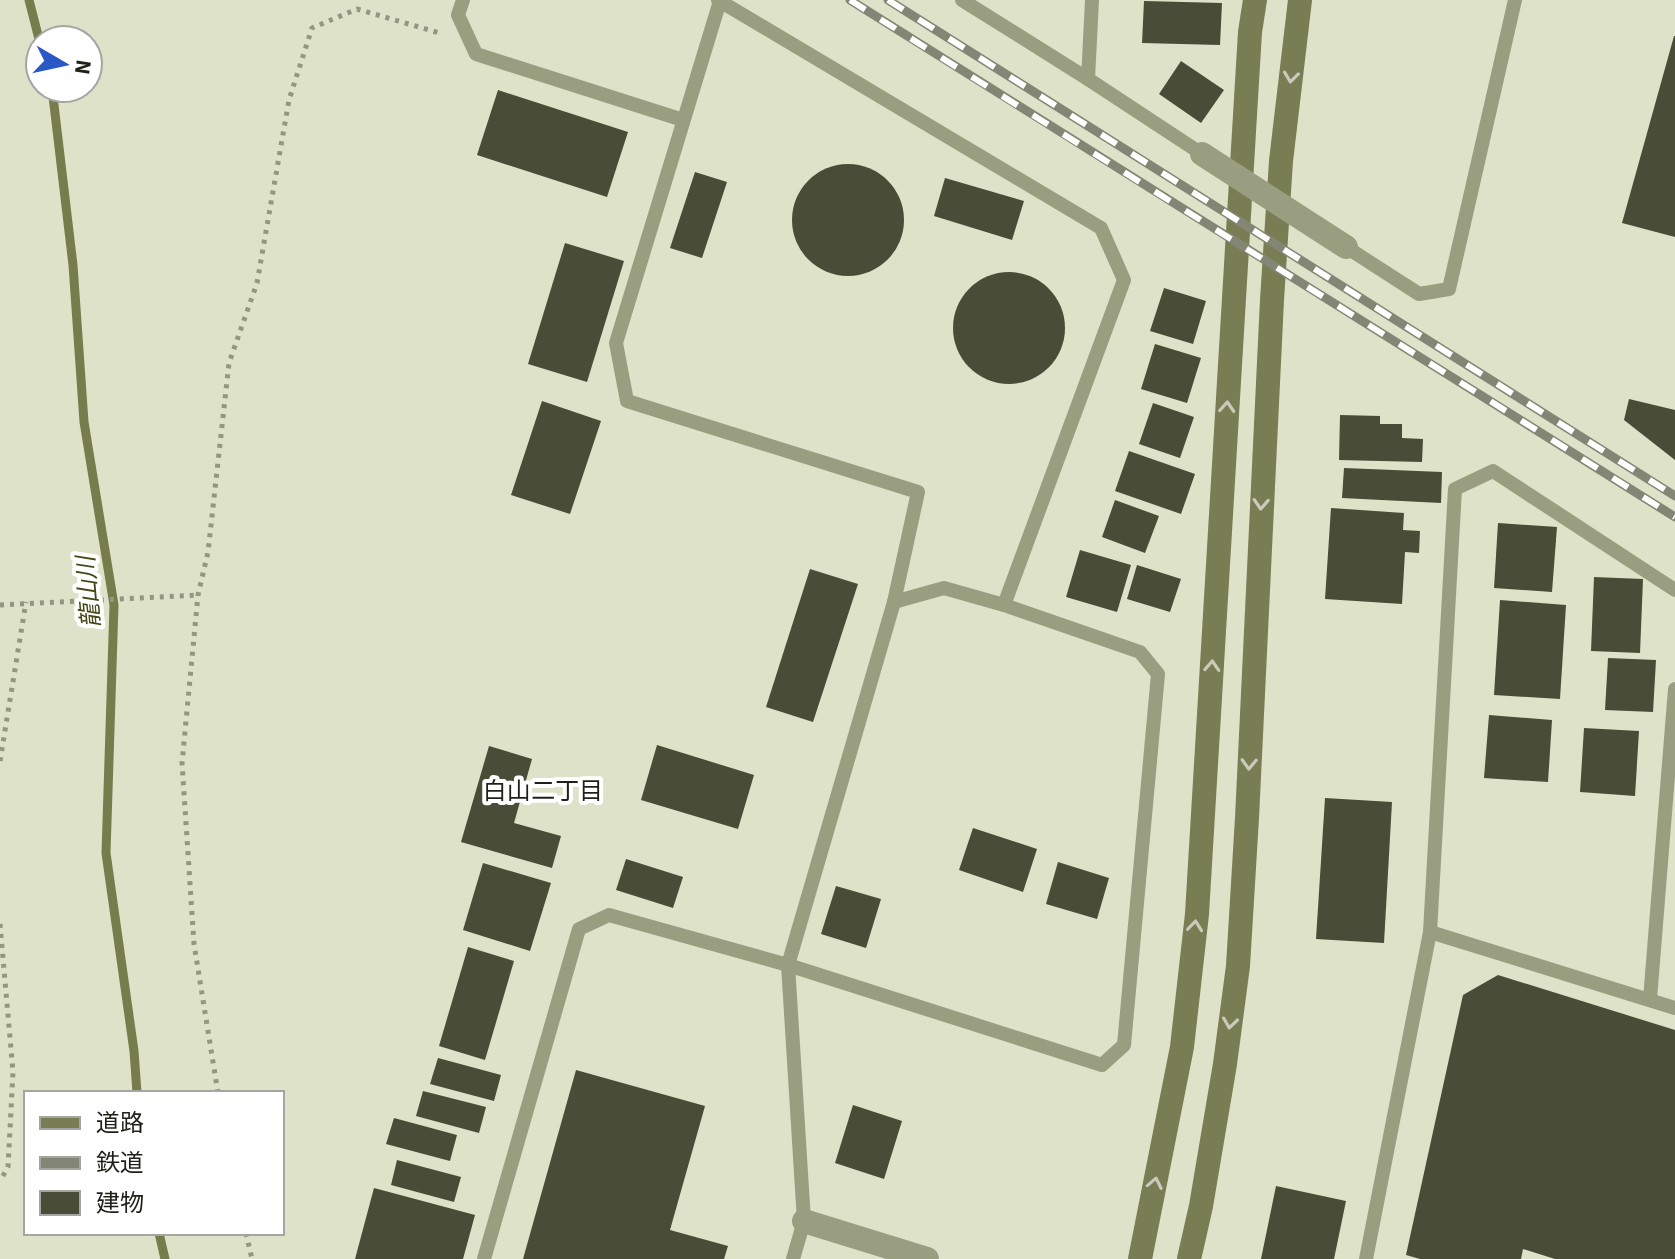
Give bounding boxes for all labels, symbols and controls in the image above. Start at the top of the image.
north arrow [24,24,104,104]
text: N [66,57,100,77]
one-way arrow [1283,71,1300,84]
one-way arrow [1218,400,1235,413]
one-way arrow [1253,498,1270,511]
water label: 龍山川 [68,552,110,629]
one-way arrow [1203,659,1220,672]
one-way arrow [1241,758,1258,771]
district label: 白山二丁目 [483,774,603,809]
one-way arrow [1187,919,1204,932]
one-way arrow [1222,1016,1239,1030]
legend [24,1091,284,1235]
text: 道路 [96,1106,144,1141]
text: 鉄道 [96,1146,144,1181]
one-way arrow [1146,1176,1163,1189]
text: 建物 [96,1186,144,1221]

